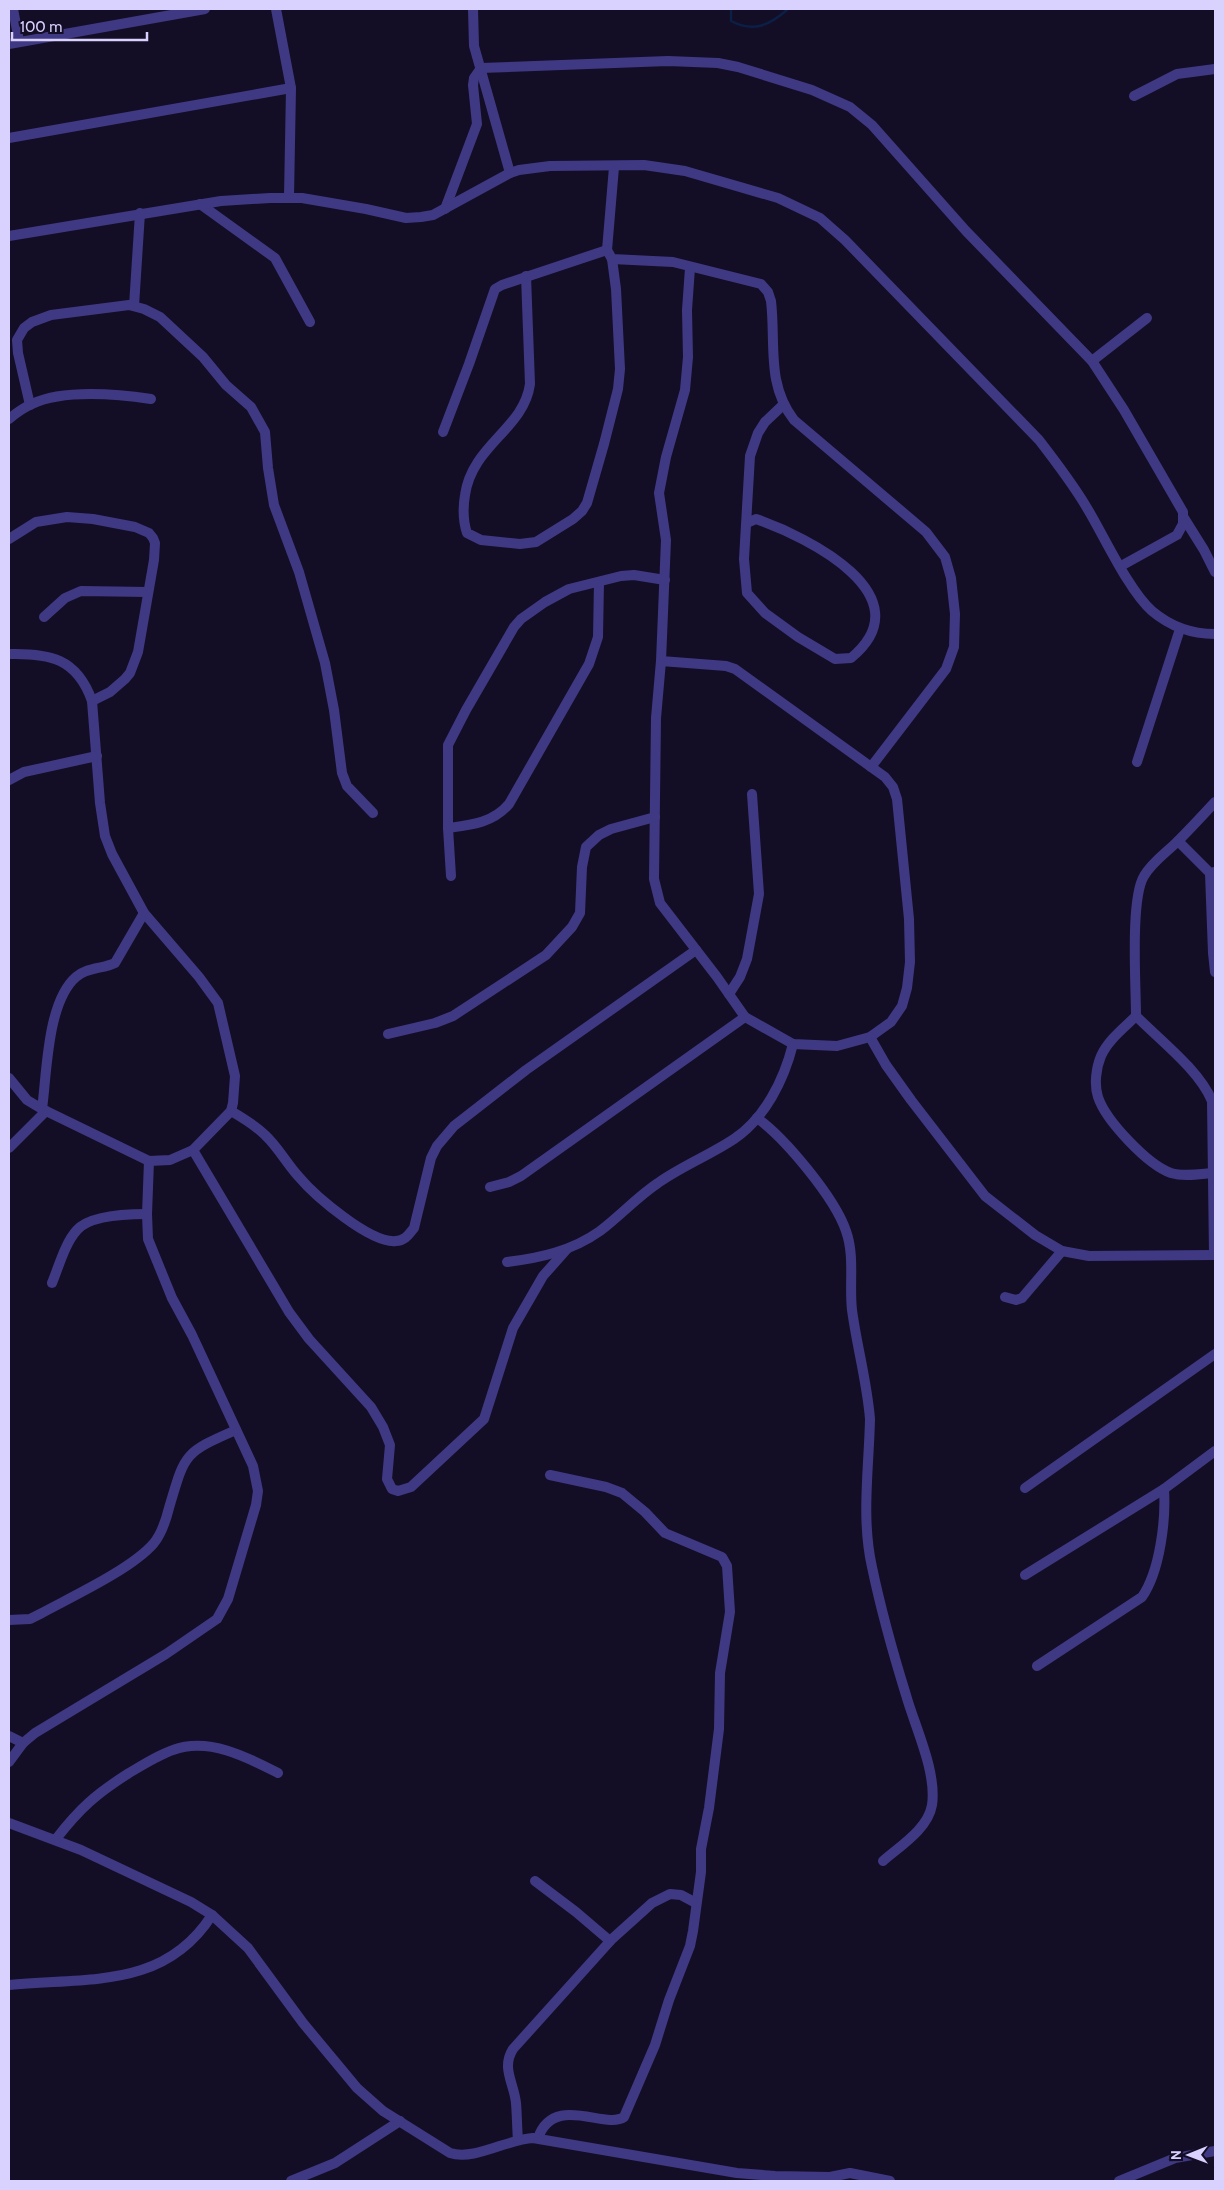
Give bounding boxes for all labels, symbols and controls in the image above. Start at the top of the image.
scale bar [12,10,148,42]
text: 100 m [20,18,62,36]
north arrow [1164,2130,1214,2180]
text: N [1167,2150,1185,2160]

